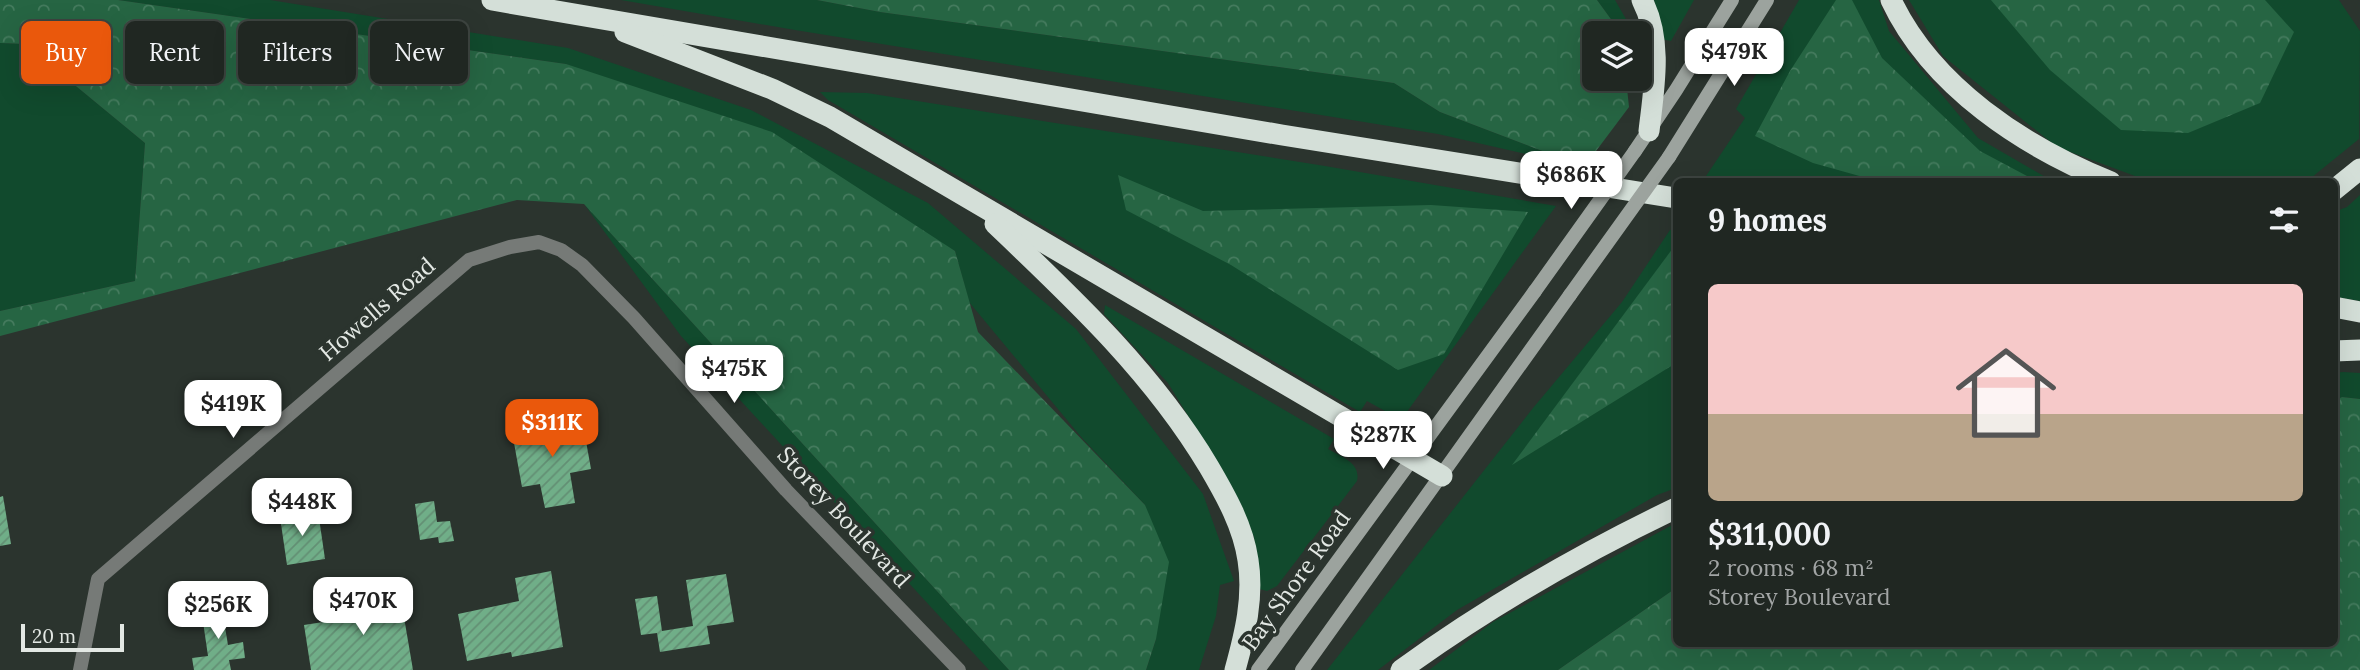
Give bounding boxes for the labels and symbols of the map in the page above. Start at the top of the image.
pin: $479K [1685,28,1783,88]
pin: $686K [1522,152,1620,211]
street label: Howells Road [313,250,441,367]
pin: $475K [685,346,783,405]
pin: $419K [184,380,282,440]
pin: $311K [503,400,601,459]
pin: $287K [1334,412,1432,471]
street label: Storey Boulevard [772,440,917,593]
pin: $448K [253,478,351,538]
street label: Bay Shore Road [1235,504,1356,655]
pin: $470K [314,578,412,637]
pin: $256K [169,582,267,641]
scale bar [21,621,124,653]

